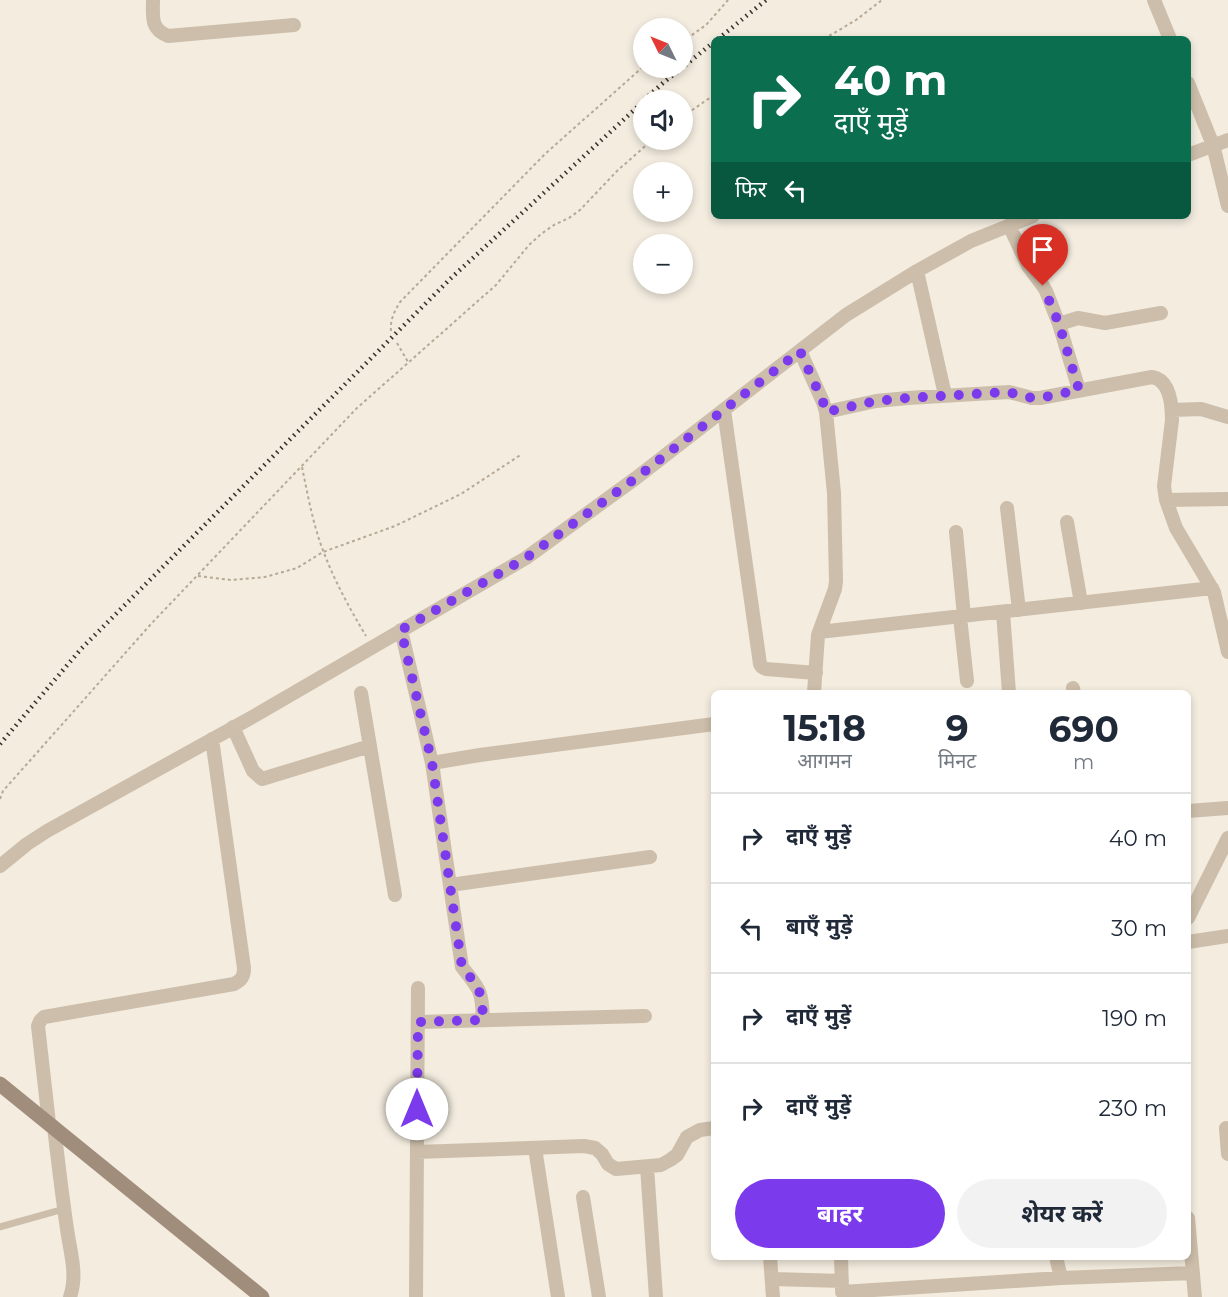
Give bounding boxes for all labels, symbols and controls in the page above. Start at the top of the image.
north arrow [633,18,693,78]
map controls [633,18,693,294]
text: 40 m [834,54,947,106]
icon: right [735,60,813,138]
button: sound [633,90,693,150]
text: दाएँ मुड़ें [834,106,908,139]
button: + [633,162,693,222]
icon: left [779,174,812,207]
text: फिर [735,176,767,203]
pin [1017,224,1068,286]
icon: arrive [1026,233,1059,266]
button: − [633,234,693,294]
text: 15:18 [783,706,866,750]
text: 9 [946,706,969,750]
text: 690 [1049,707,1119,751]
text: आगमन [797,749,852,773]
text: मिनट [938,749,976,773]
text: m [1073,750,1094,774]
icon: right [735,822,768,855]
text: दाएँ मुड़ें [786,823,851,850]
text: 40 m [1109,825,1167,852]
icon: left [735,912,768,945]
text: बाएँ मुड़ें [786,913,853,940]
text: 30 m [1111,915,1167,942]
icon: right [735,1002,768,1035]
text: दाएँ मुड़ें [786,1003,851,1030]
text: 190 m [1102,1005,1167,1032]
position arrow [385,1077,449,1141]
icon: right [735,1092,768,1125]
text: दाएँ मुड़ें [786,1093,851,1120]
text: 230 m [1098,1095,1167,1122]
button: बाहर [735,1179,945,1248]
button: शेयर करें [957,1179,1167,1248]

